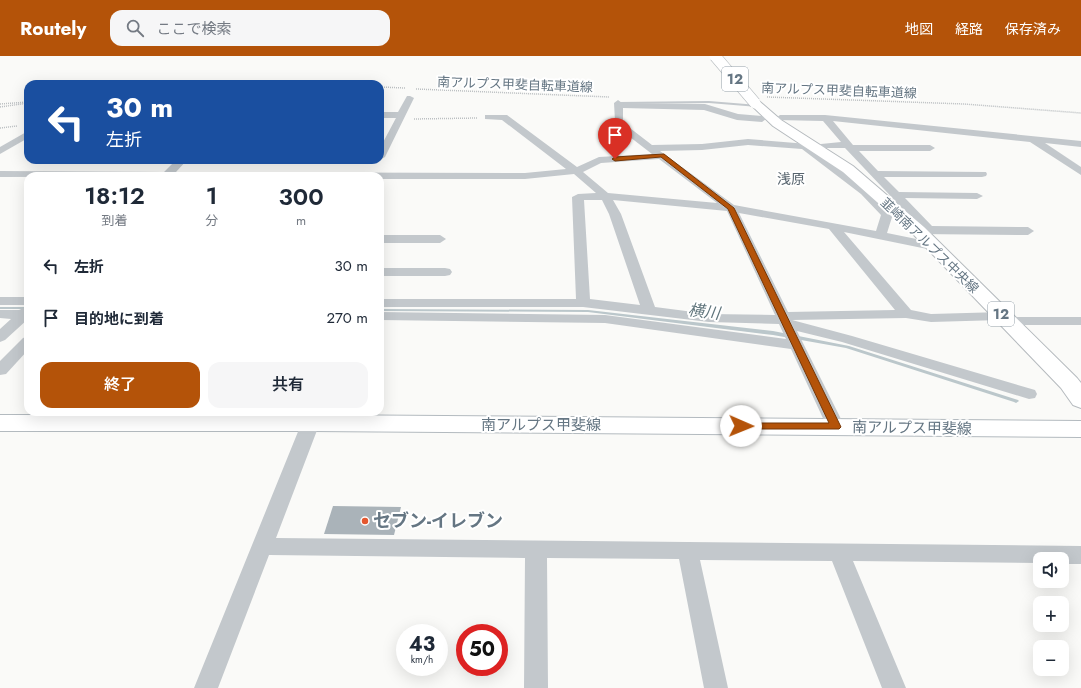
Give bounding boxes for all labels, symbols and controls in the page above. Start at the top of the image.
search box [110,10,390,46]
text: Routely [20,15,86,42]
icon: search [124,17,146,39]
text: ここで検索 [156,18,231,40]
text: 地図 [905,19,933,39]
text: 経路 [955,19,983,39]
text: 保存済み [1005,19,1061,39]
road number: 12 [722,67,748,91]
street label: 南アルプス甲斐自転車道線 [437,72,593,97]
street label: 南アルプス甲斐自転車道線 [761,78,917,103]
text: 30 m [106,87,173,128]
icon: left [40,96,92,148]
pin [598,118,632,159]
icon: arrive [604,124,626,146]
text: 左折 [106,127,142,153]
district label: 浅原 [777,169,805,189]
text: 18:12 [84,178,145,213]
text: 1 [206,178,218,213]
text: 300 [278,179,324,214]
street label: 韮崎南アルプス中央線 [876,193,983,297]
text: 到着 [102,211,128,230]
text: 分 [205,211,218,230]
text: m [296,211,306,230]
icon: left [40,255,62,277]
text: 30 m [335,255,368,277]
text: 左折 [74,256,104,278]
water label: 横川 [687,298,723,325]
road number: 12 [988,302,1014,326]
icon: arrive [40,307,62,329]
text: 270 m [326,307,368,329]
text: 目的地に到着 [74,308,164,330]
button: 終了 [40,362,200,408]
button: 共有 [208,362,368,408]
position arrow [720,405,762,447]
street label: 南アルプス甲斐線 [481,414,601,436]
street label: 南アルプス甲斐線 [852,416,972,440]
place label: セブン-イレブン [373,508,503,534]
marker: セブン-イレブン [360,516,370,526]
map controls [1033,552,1069,676]
button: sound [1033,552,1069,588]
button: + [1033,596,1069,632]
speed limit sign: 50 [456,624,508,676]
text: 43 [409,630,435,659]
button: − [1033,640,1069,676]
text: km/h [411,652,433,667]

